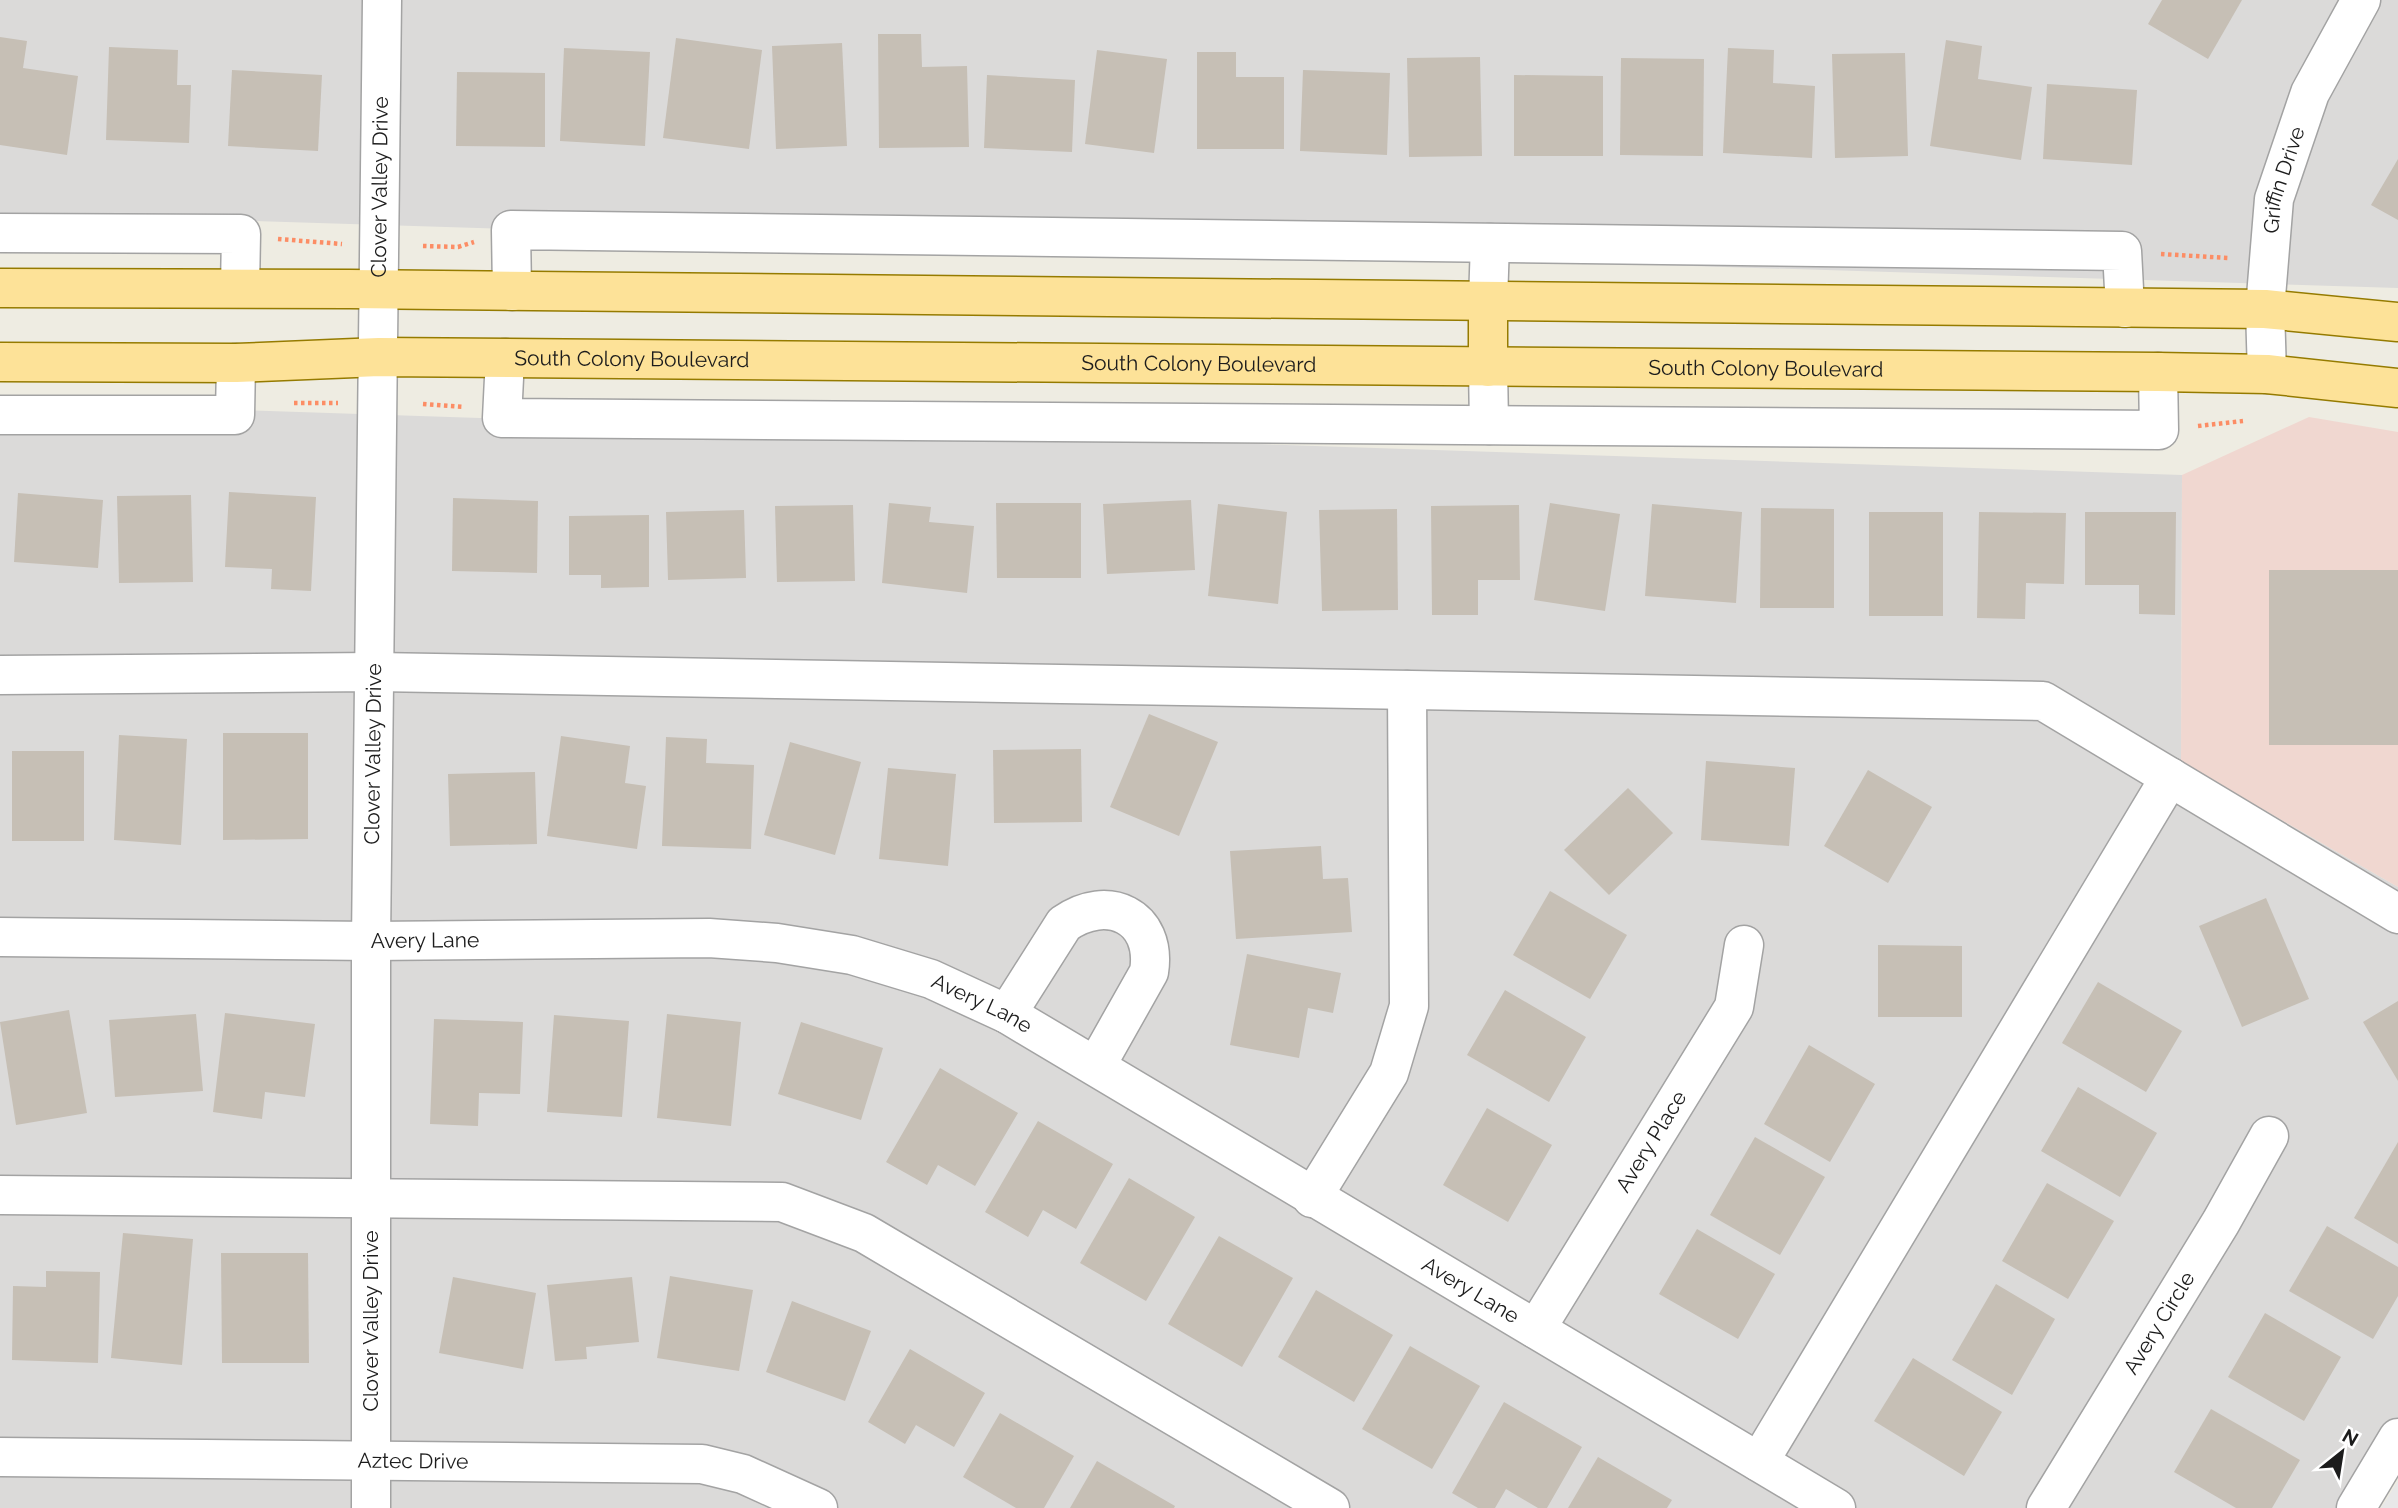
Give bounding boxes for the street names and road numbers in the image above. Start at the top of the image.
street label: Clover Valley Drive [366,96,393,278]
street label: Griffin Drive [2258,123,2310,234]
street label: South Colony Boulevard [514,345,749,372]
street label: South Colony Boulevard [1081,350,1316,377]
street label: South Colony Boulevard [1648,355,1883,382]
street label: Clover Valley Drive [359,663,386,845]
street label: Avery Lane [371,927,479,953]
street label: Avery Lane [928,968,1037,1038]
street label: Avery Place [1610,1086,1691,1197]
street label: Clover Valley Drive [358,1230,383,1412]
street label: Avery Lane [1418,1251,1524,1328]
street label: Avery Circle [2118,1267,2200,1379]
street label: Aztec Drive [357,1448,468,1474]

